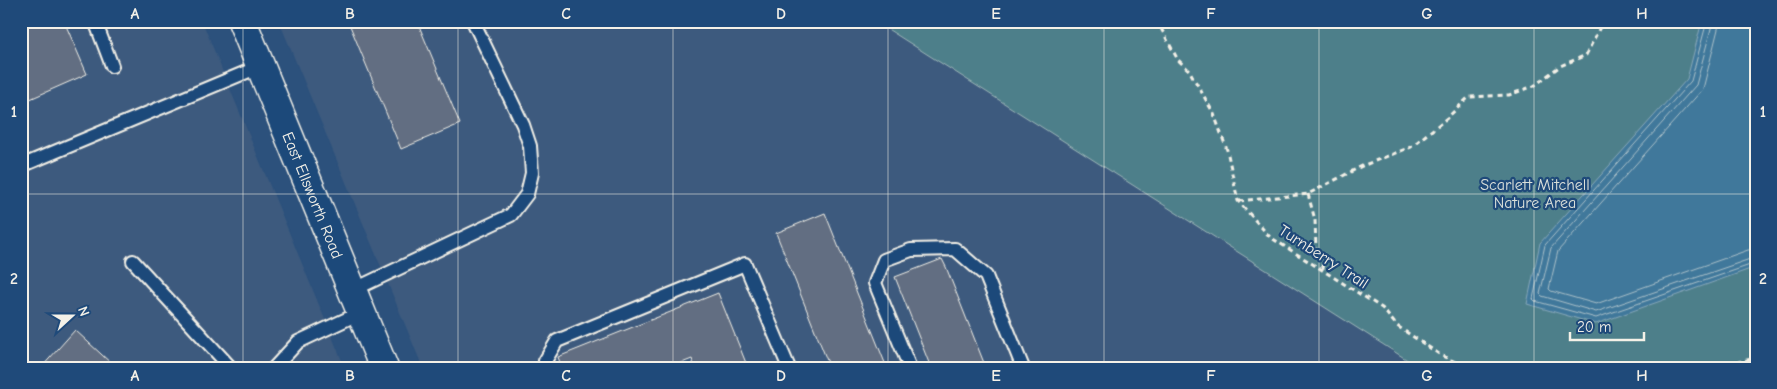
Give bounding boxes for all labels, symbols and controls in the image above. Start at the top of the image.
text: A [131,5,140,23]
text: B [345,5,355,23]
text: C [561,5,571,23]
text: D [776,5,786,23]
text: E [991,5,1001,23]
text: F [1206,5,1216,23]
text: G [1421,5,1433,23]
text: H [1636,5,1648,23]
text: 1 [11,103,17,121]
text: 1 [1760,103,1766,121]
street label: East Ellsworth Road [278,129,346,261]
park label: Scarlett Mitchell Nature Area [1480,176,1590,212]
street label: Turnberry Trail [1275,221,1372,293]
text: 2 [10,270,18,288]
text: 2 [1759,270,1767,288]
north arrow [48,292,98,342]
text: N [74,304,93,319]
scale bar [1570,309,1643,341]
text: 20 m [1577,318,1611,336]
text: A [131,367,140,385]
text: B [345,367,355,385]
text: C [561,367,571,385]
text: D [776,367,786,385]
text: E [991,367,1001,385]
text: F [1206,367,1216,385]
text: G [1421,367,1433,385]
text: H [1636,367,1648,385]

